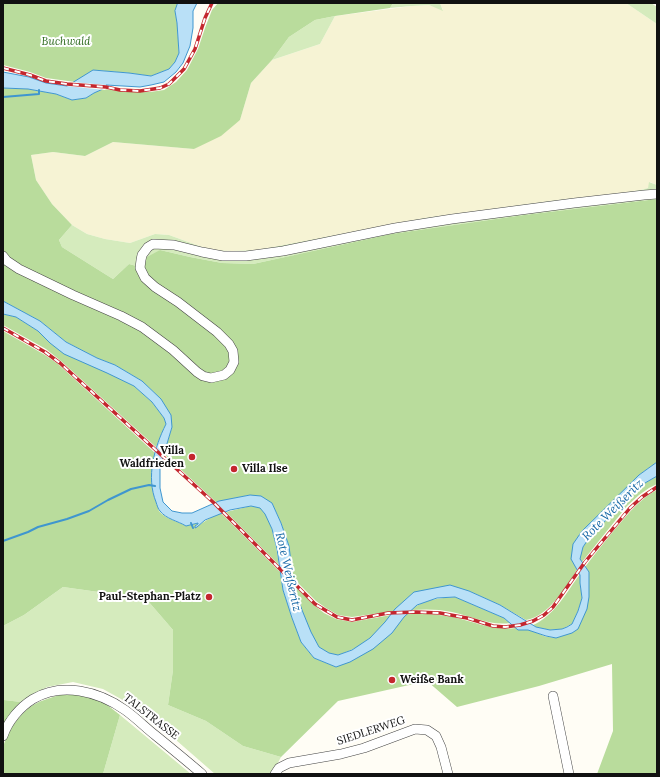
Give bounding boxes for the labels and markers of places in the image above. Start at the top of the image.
place label: Villa Waldfrieden [119,444,184,470]
marker: Villa Waldfrieden [187,452,197,462]
place label: Villa Ilse [242,462,288,476]
marker: Villa Ilse [229,464,239,474]
place label: Paul-Stephan-Platz [99,590,201,604]
marker: Paul-Stephan-Platz [204,592,214,602]
place label: Weiße Bank [400,673,464,687]
marker: Weiße Bank [387,675,397,685]

